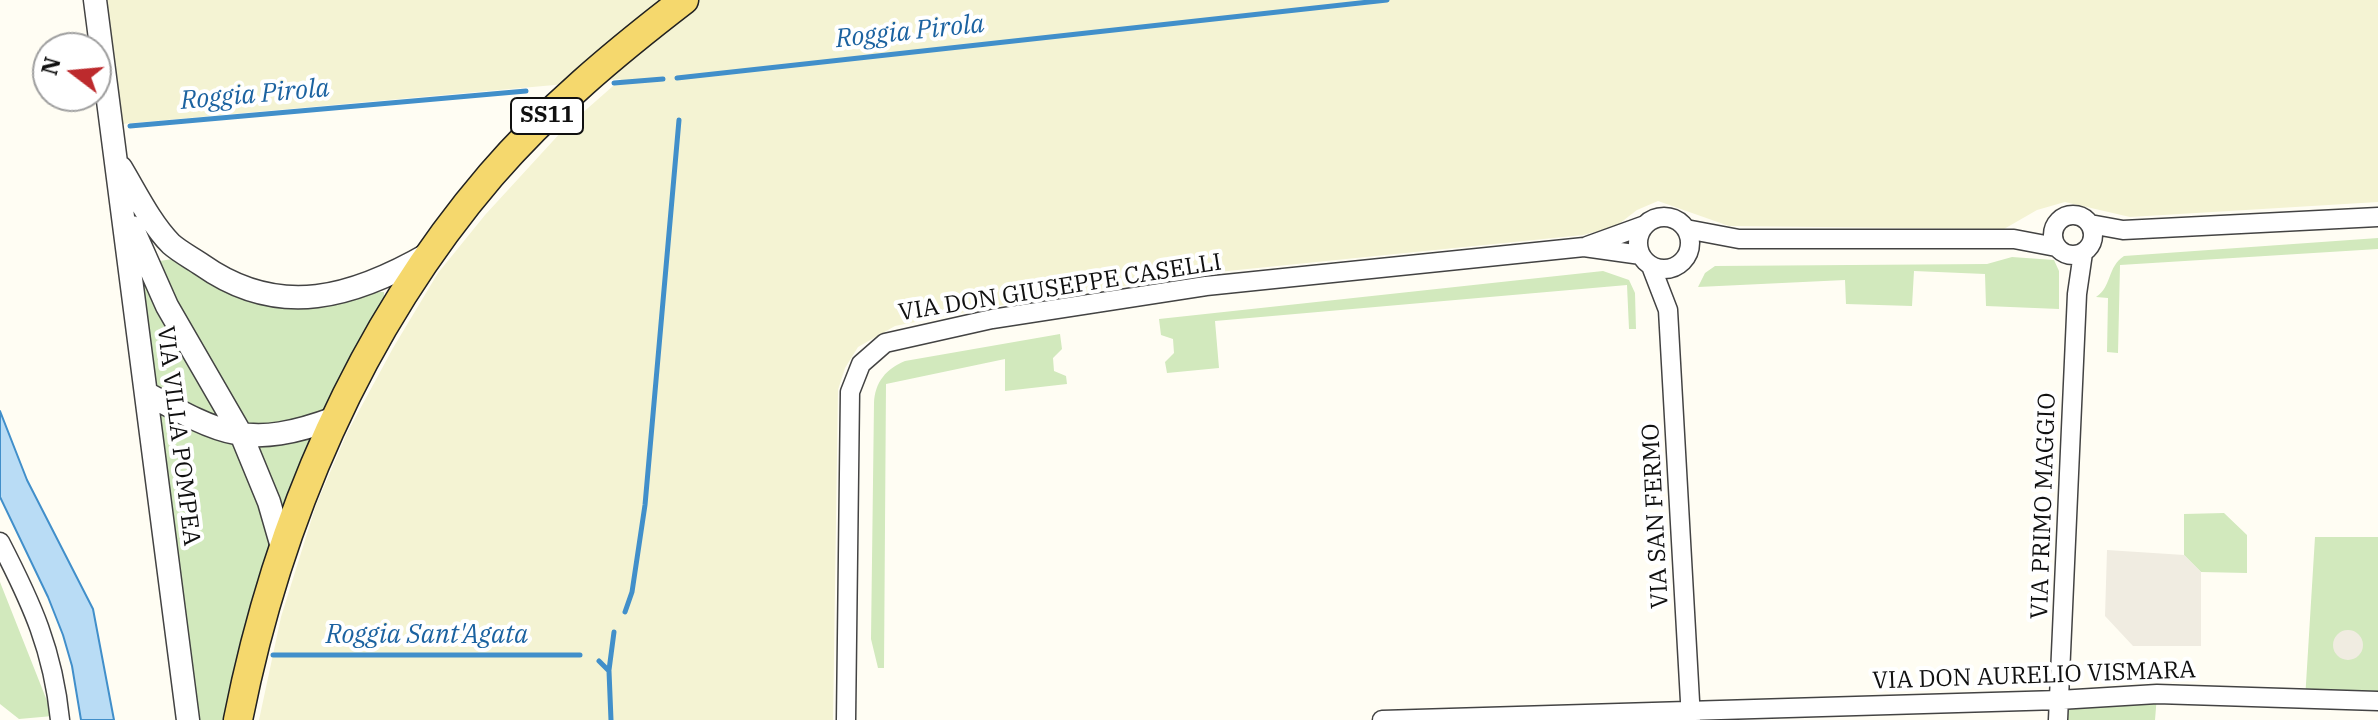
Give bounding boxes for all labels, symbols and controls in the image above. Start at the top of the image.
water label: Roggia Pirola [834,9,986,55]
north arrow [32,32,112,112]
text: N [34,53,67,78]
water label: Roggia Pirola [179,73,331,117]
road number: SS11 [511,98,583,134]
street label: VIA DON GIUSEPPE CASELLI [896,248,1224,328]
street label: VIA VILLA POMPEA [150,324,206,548]
street label: VIA PRIMO MAGGIO [2026,392,2062,620]
street label: VIA SAN FERMO [1637,423,1675,609]
water label: Roggia Sant'Agata [326,619,528,651]
street label: VIA DON AURELIO VISMARA [1872,656,2196,696]

